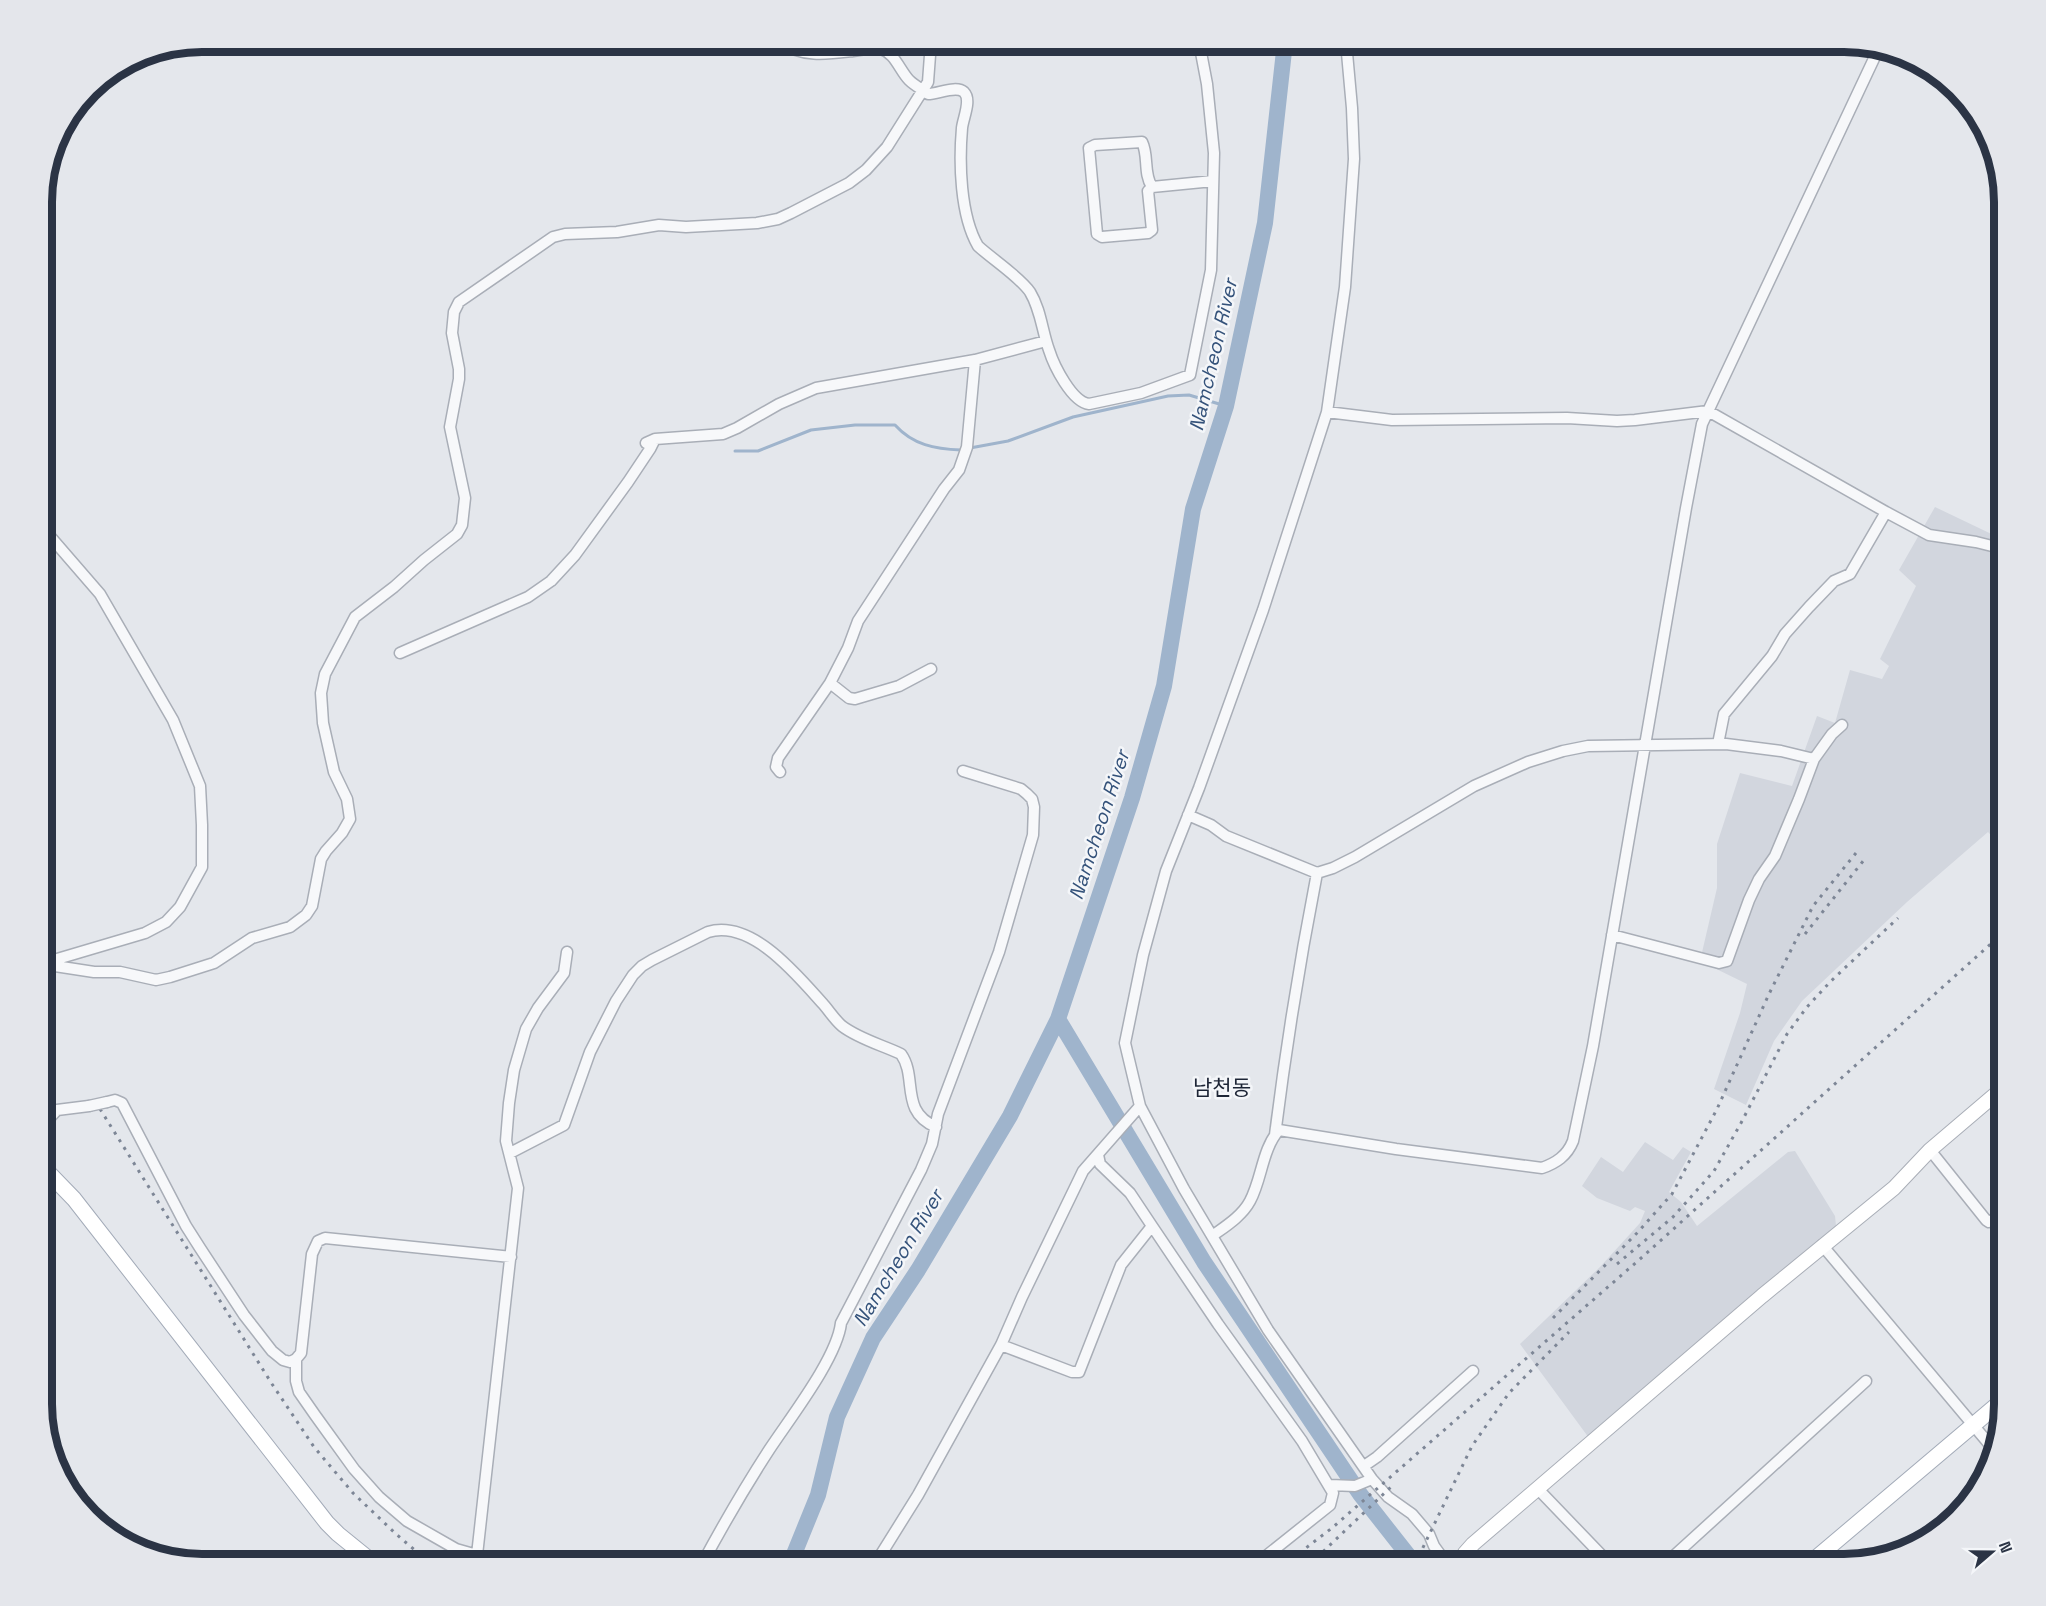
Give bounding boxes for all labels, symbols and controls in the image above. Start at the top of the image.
water label: Namcheon River [1183,274,1244,433]
water label: Namcheon River [1063,745,1136,903]
district label: 남천동 [1193,1074,1251,1101]
water label: Namcheon River [847,1183,950,1331]
north arrow [1962,1522,2022,1582]
text: N [1994,1538,2017,1556]

